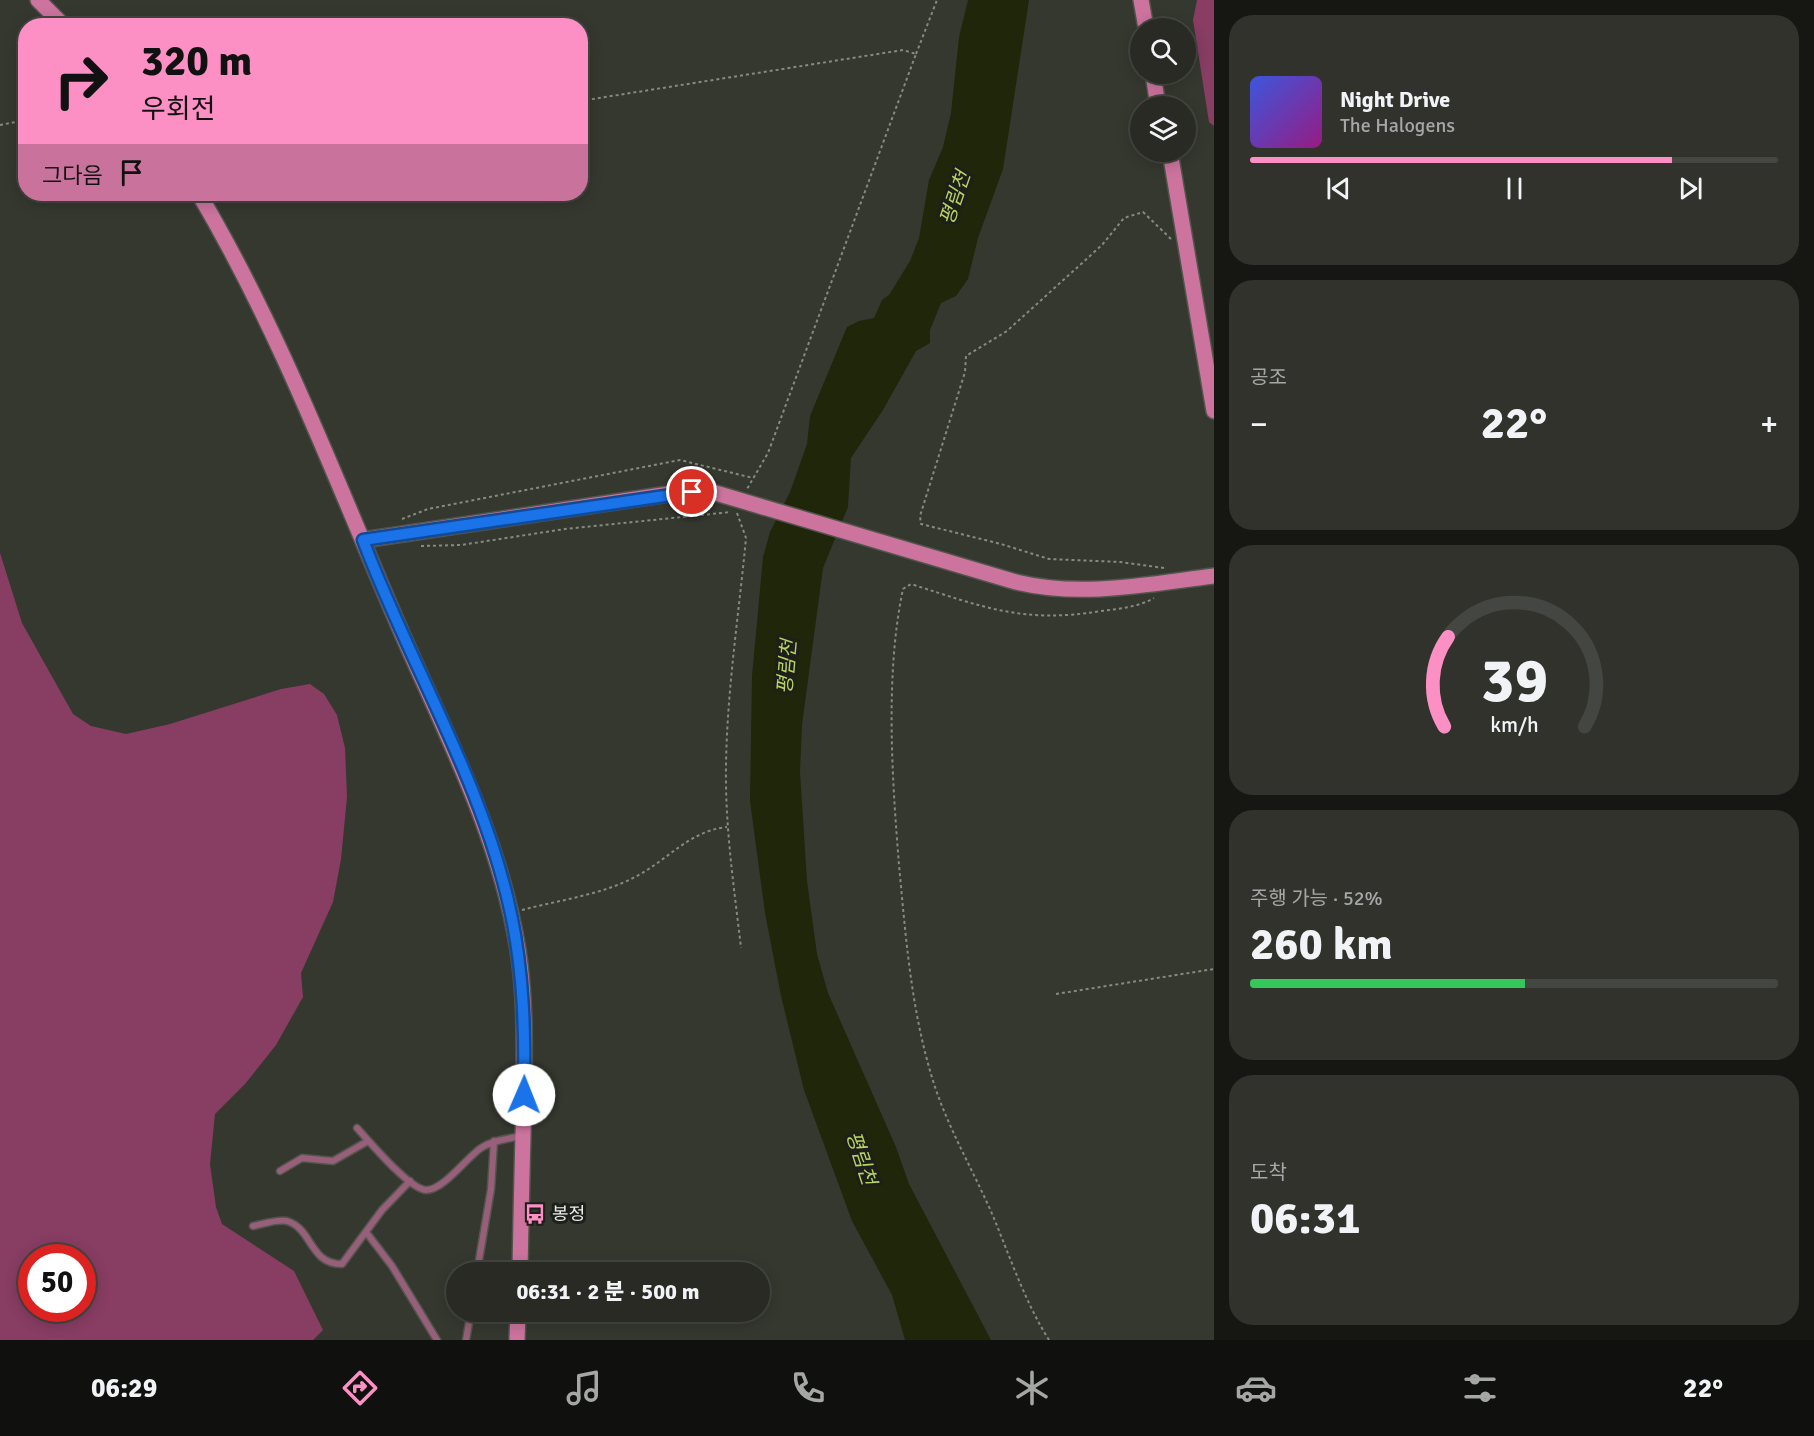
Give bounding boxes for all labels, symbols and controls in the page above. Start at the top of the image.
map controls [1130,18,1196,162]
button: search [1130,18,1196,84]
text: 320 m [141,36,252,87]
icon: right [42,42,120,120]
text: Night Drive [1340,86,1450,113]
text: 우회전 [141,93,216,126]
button: layers [1130,96,1196,162]
text: The Halogens [1340,113,1455,138]
icon: arrive [115,156,148,189]
text: 그다음 [42,162,103,189]
water label: 평림천 [934,165,977,228]
icon: previous [1322,172,1355,205]
icon: pause [1498,172,1531,205]
icon: next [1674,172,1707,205]
text: 공조 [1250,365,1287,390]
text: 22° [1481,396,1547,451]
text: − [1250,404,1268,445]
text: + [1760,404,1778,445]
pin [666,466,717,517]
icon: arrive [675,475,708,508]
water label: 평림천 [772,636,802,696]
text: 39 [1480,642,1548,719]
text: km/h [1490,712,1538,738]
text: 주행 가능 · 52% [1250,886,1383,911]
text: 260 km [1250,917,1393,972]
position arrow [492,1063,556,1127]
water label: 평림천 [841,1128,882,1191]
text: 도착 [1250,1160,1287,1185]
text: 06:31 [1250,1191,1360,1246]
bus stop icon: 봉정 [523,1202,547,1226]
place label: 봉정 [552,1203,585,1225]
speed limit sign: 50 [18,1244,96,1322]
text: 06:31 · 2 분 · 500 m [516,1278,700,1305]
icon: directions [339,1367,381,1409]
icon: music [563,1367,605,1409]
icon: phone [787,1367,829,1409]
icon: climate [1011,1367,1053,1409]
icon: car [1235,1367,1277,1409]
icon: filters [1459,1367,1501,1409]
text: 06:29 [91,1372,157,1405]
text: 22° [1683,1372,1723,1405]

